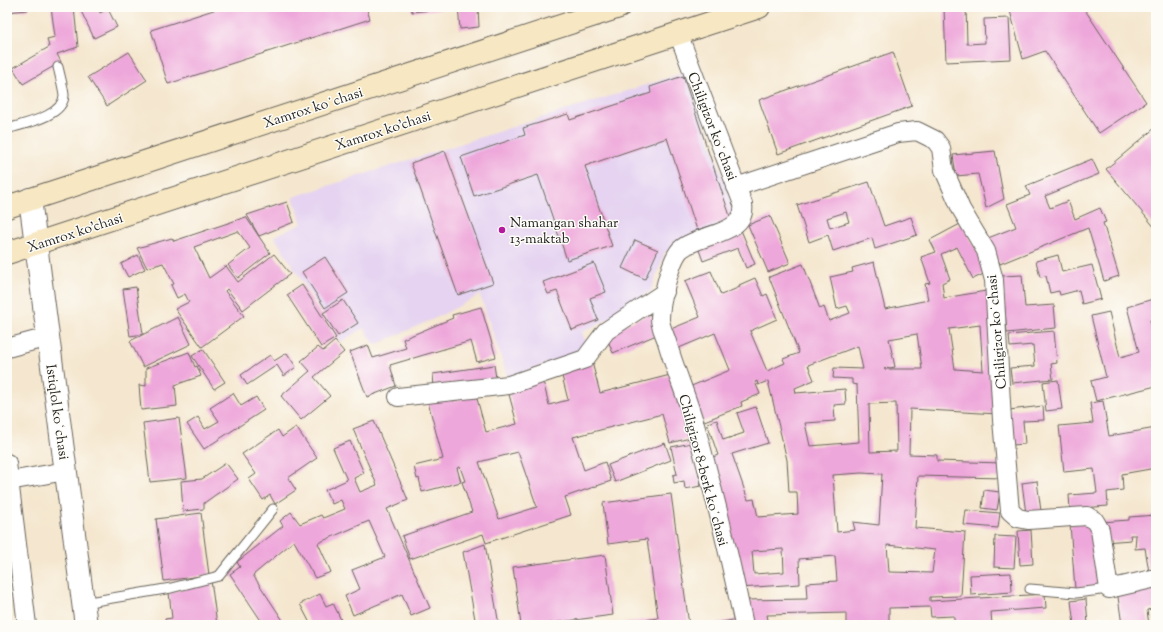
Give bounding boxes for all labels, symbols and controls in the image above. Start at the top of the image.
street label: Chiligizor koʻchasi [681,70,741,184]
street label: Xamrox koʻchasi [261,83,366,134]
street label: Xamrox ko'chasi [333,107,434,157]
street label: Xamrox ko'chasi [25,209,126,259]
place label: Namangan shahar 13-maktab [510,214,619,250]
marker: Namangan shahar 13-maktab [497,225,507,235]
street label: Chiligizor koʻchasi [983,274,1013,390]
street label: Istiqlol koʻchasi [39,363,73,461]
street label: Chiligizor 8-berk koʻchasi [672,392,732,549]

